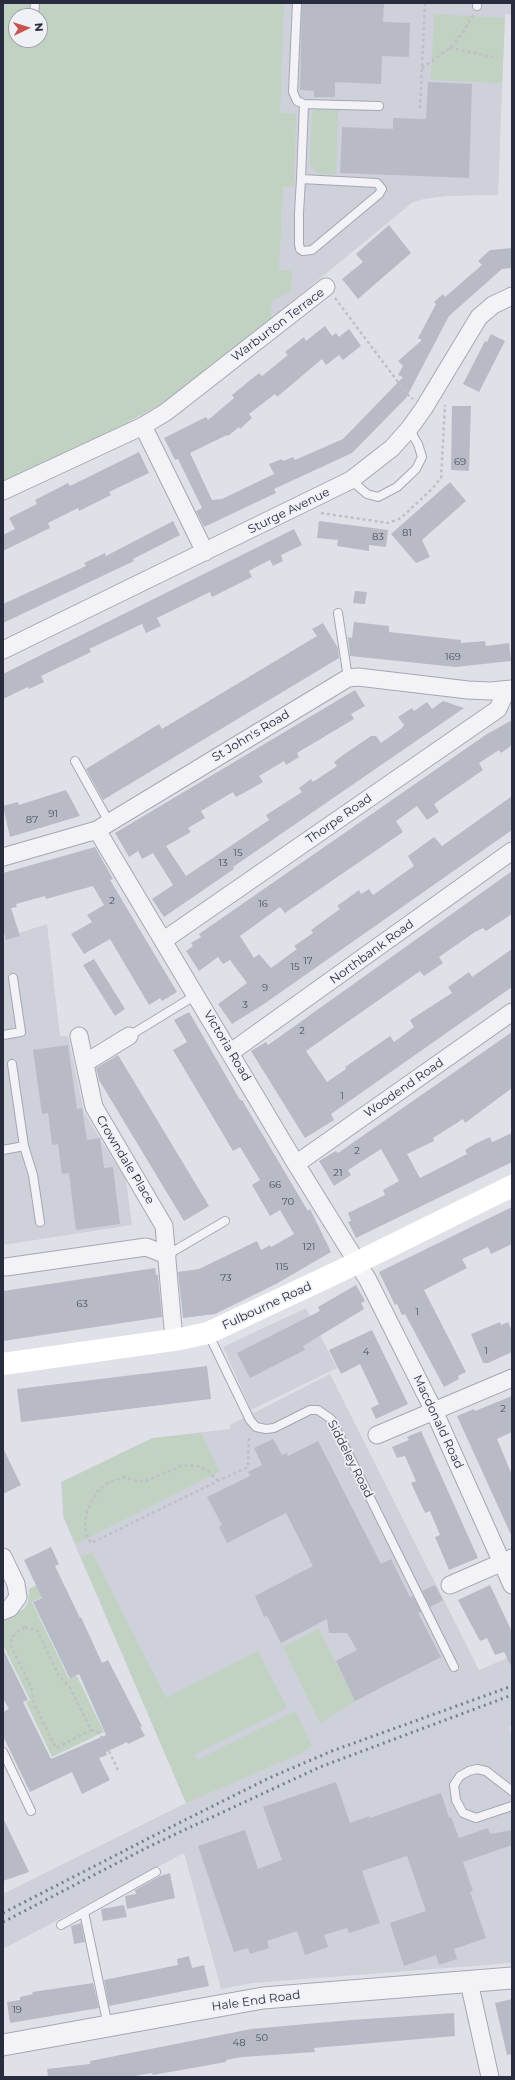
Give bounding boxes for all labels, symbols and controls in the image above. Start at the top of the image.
north arrow [8,8,48,48]
text: N [32,22,46,32]
street label: Warburton Terrace [229,285,327,365]
house number: 69 [454,456,466,468]
street label: Sturge Avenue [246,485,332,537]
house number: 81 [402,527,412,539]
house number: 83 [372,531,384,543]
house number: 169 [445,651,461,663]
street label: St John's Road [210,707,292,765]
street label: Thorpe Road [303,791,375,847]
house number: 91 [48,808,58,820]
house number: 87 [26,814,38,826]
house number: 15 [233,847,243,859]
house number: 13 [218,857,228,869]
house number: 2 [109,895,115,907]
house number: 16 [258,898,268,910]
street label: Northbank Road [327,917,417,987]
house number: 17 [303,955,313,967]
house number: 15 [290,961,300,973]
house number: 9 [262,982,268,994]
house number: 3 [242,999,248,1011]
street label: Victoria Road [200,1008,254,1084]
house number: 2 [299,1025,305,1037]
street label: Woodend Road [361,1055,447,1121]
house number: 1 [340,1090,344,1102]
street label: Crowndale Place [93,1113,157,1207]
house number: 2 [354,1145,360,1157]
house number: 21 [333,1167,343,1179]
house number: 66 [269,1179,281,1191]
house number: 70 [282,1196,294,1208]
house number: 121 [303,1241,315,1253]
house number: 115 [276,1261,288,1273]
house number: 73 [220,1272,232,1284]
street label: Fulbourne Road [220,1279,314,1333]
house number: 63 [76,1298,88,1310]
house number: 1 [415,1306,419,1318]
house number: 1 [484,1345,488,1357]
house number: 4 [363,1346,369,1358]
street label: Macdonald Road [410,1373,466,1471]
house number: 2 [500,1403,506,1415]
street label: Siddeley Road [324,1418,376,1500]
street label: Hale End Road [211,1988,301,2014]
house number: 19 [12,2004,22,2016]
house number: 50 [256,2032,268,2044]
house number: 48 [232,2037,246,2049]

